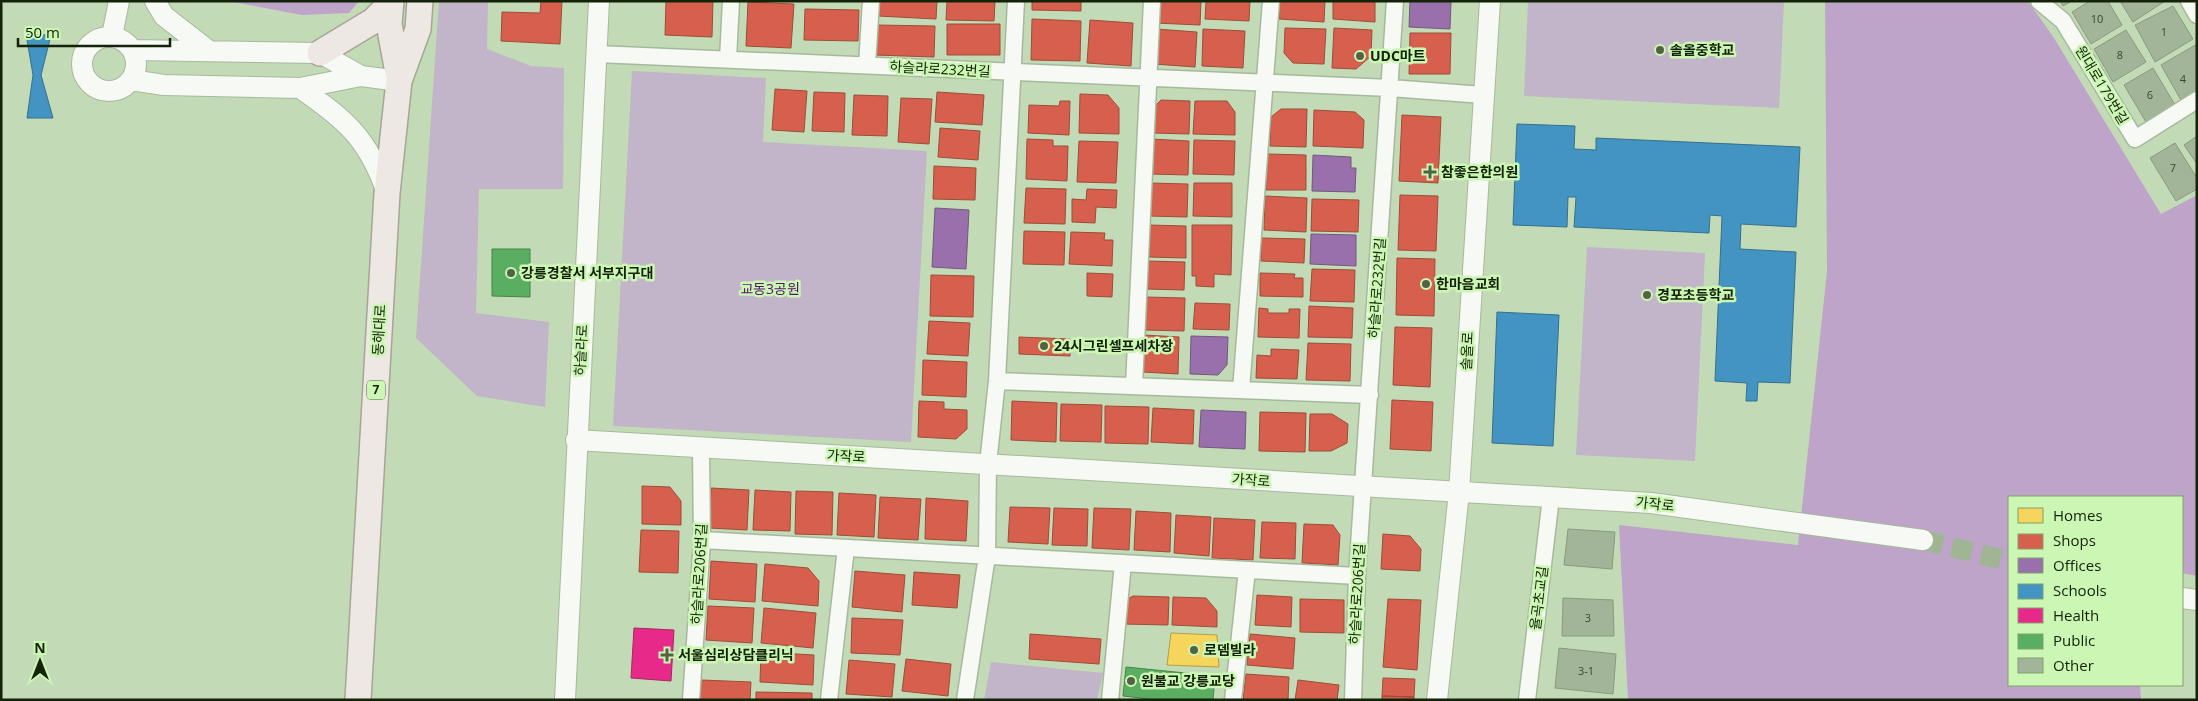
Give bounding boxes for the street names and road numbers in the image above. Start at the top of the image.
street label: 원대로179번길 [2072,42,2133,128]
street label: 하슬라로232번길 [889,56,991,81]
street label: 하슬라로232번길 [1363,237,1390,339]
street label: 동해대로 [368,304,389,356]
street label: 하슬라로 [570,324,591,376]
street label: 솔올로 [1456,331,1477,371]
road number: 7 [367,380,385,400]
street label: 가작로 [826,445,866,466]
street label: 가작로 [1231,469,1271,490]
street label: 가작로 [1635,492,1675,515]
street label: 하슬라로206번길 [686,523,711,625]
street label: 하슬라로206번길 [1344,543,1369,645]
street label: 율곡초교길 [1525,565,1552,631]

